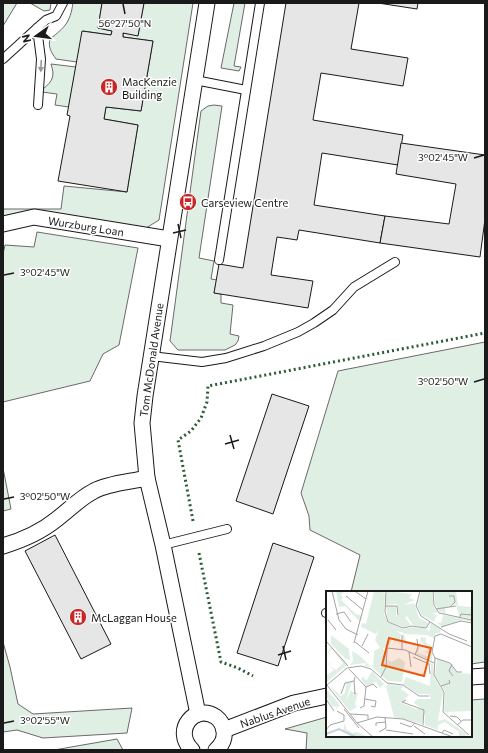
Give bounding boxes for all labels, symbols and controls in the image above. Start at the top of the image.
north arrow [16,16,56,56]
text: 56°27'50"N [99,17,151,29]
text: N [19,33,33,44]
one-way arrow [37,60,44,72]
place label: MacKenzie Building [122,75,177,101]
building icon: MacKenzie Building [99,77,119,97]
text: 3°02'45"W [418,151,468,163]
bus stop icon: Carseview Centre [178,192,198,212]
place label: Carseview Centre [201,196,289,209]
street label: Wurzburg Loan [47,214,125,238]
text: 3°02'45"W [20,266,70,278]
street label: Tom McDonald Avenue [137,302,165,418]
text: 3°02'50"W [418,375,468,387]
text: 3°02'50"W [20,490,70,502]
inset map [326,591,472,737]
building icon: McLaggan House [68,607,88,627]
place label: McLaggan House [91,611,177,624]
street label: Nablus Avenue [238,694,312,730]
text: 3°02'55"W [20,714,70,726]

